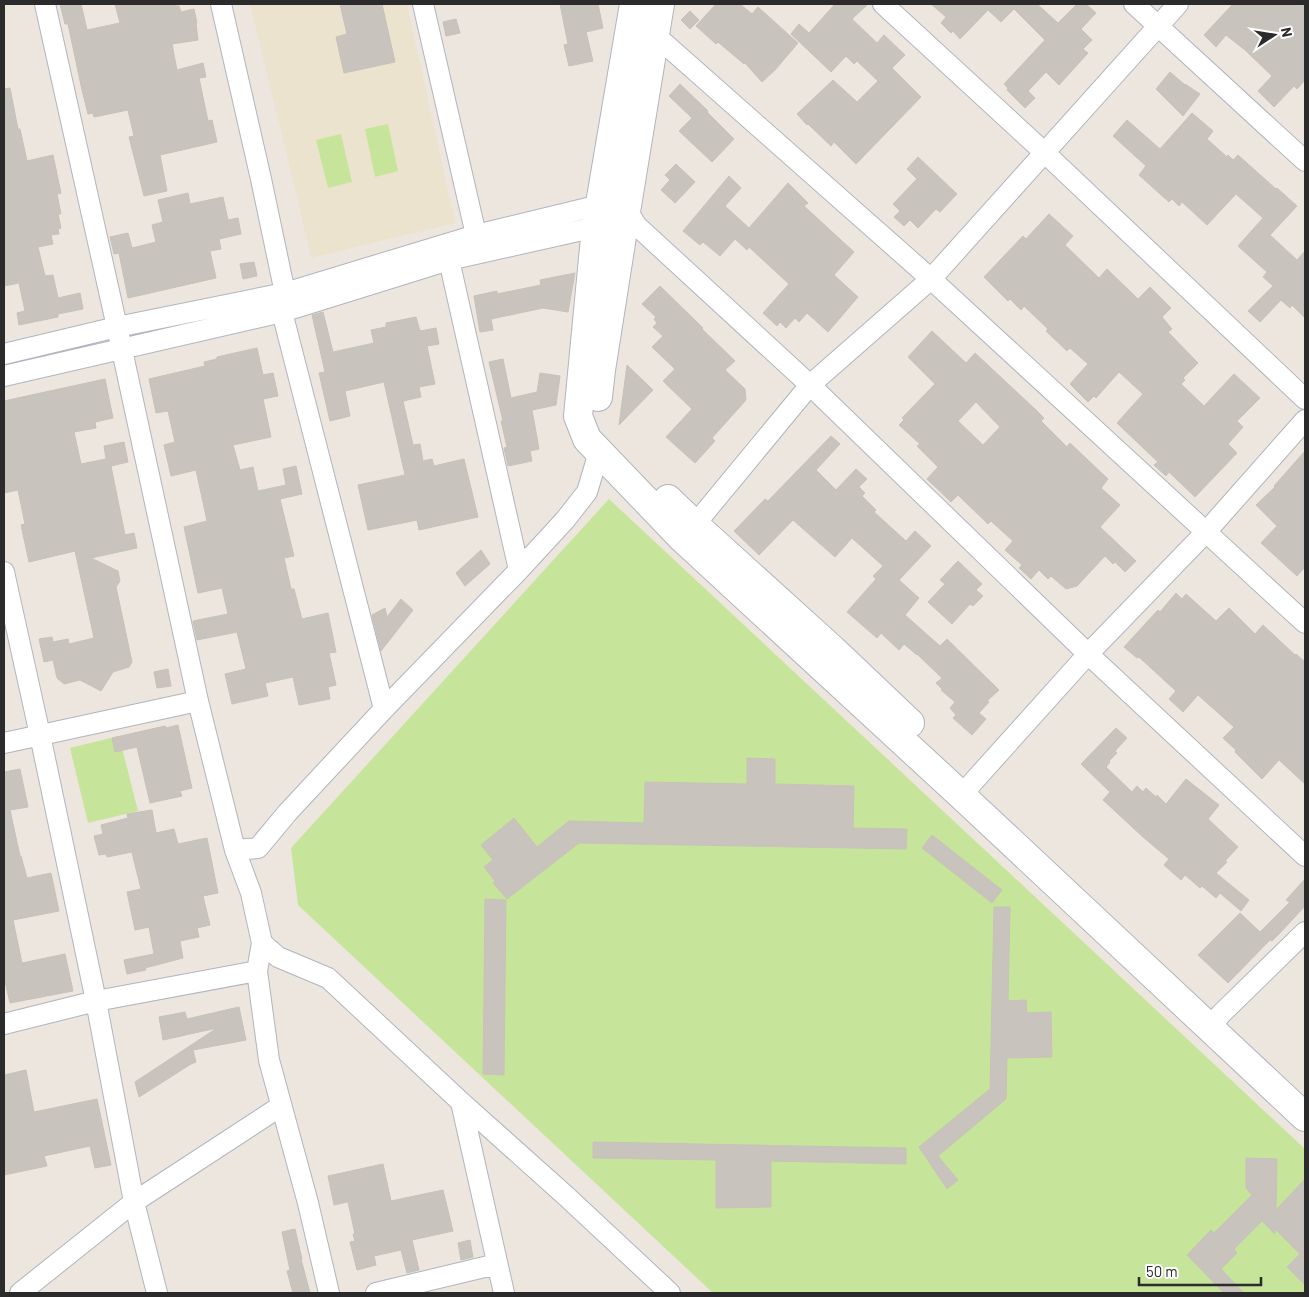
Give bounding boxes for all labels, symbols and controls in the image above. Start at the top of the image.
north arrow [1249,10,1299,60]
text: N [1278,26,1296,39]
scale bar [1139,1254,1262,1286]
text: 50 m [1146,1262,1178,1280]

